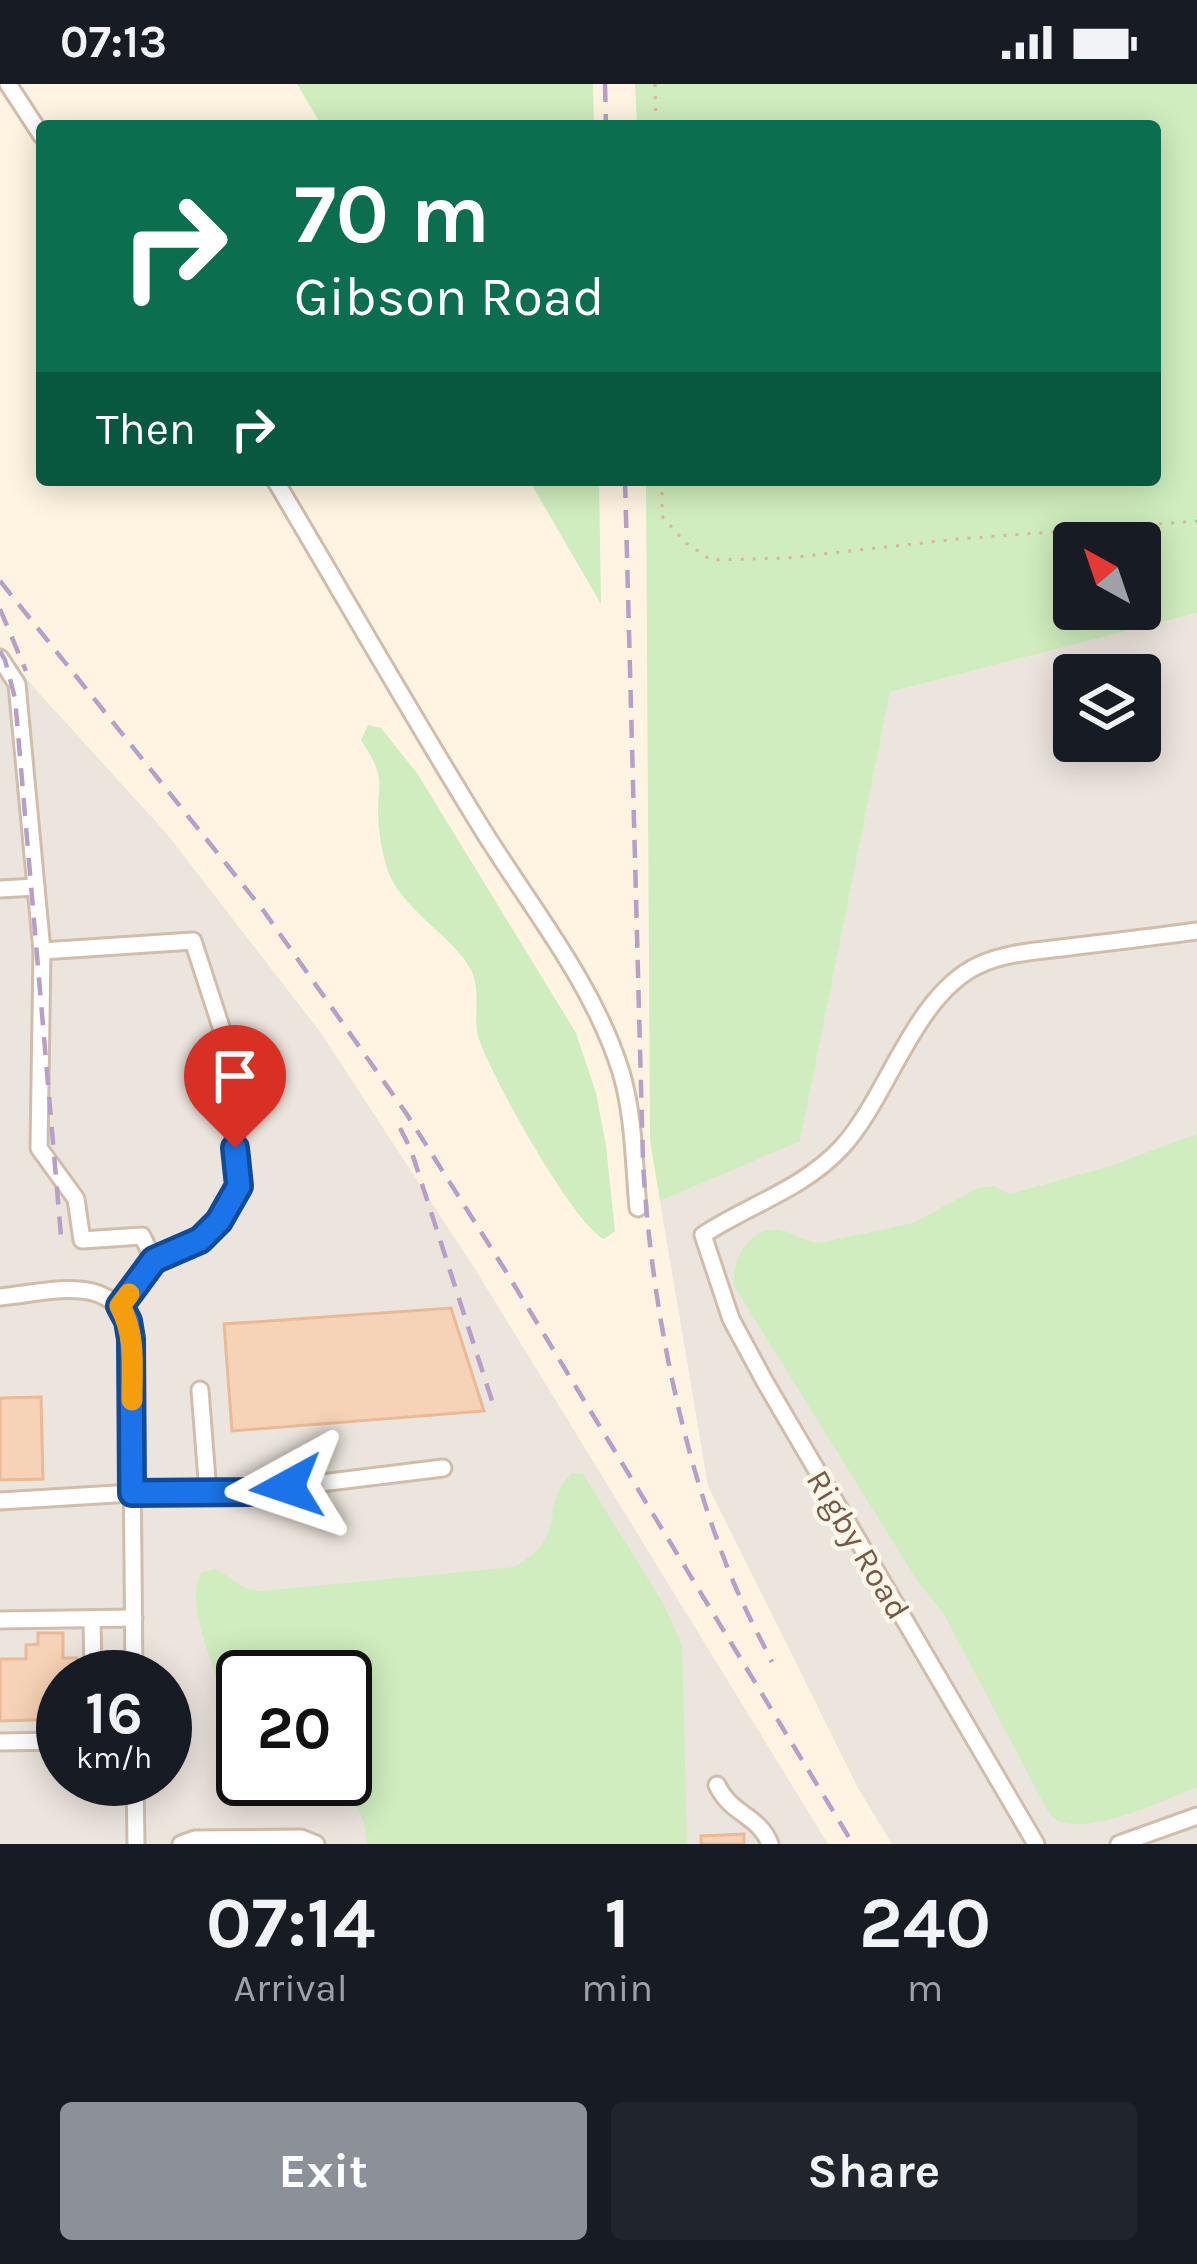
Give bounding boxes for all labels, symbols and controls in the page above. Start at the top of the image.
text: 07:13 [60,16,167,68]
text: 70 m [294,165,490,263]
icon: right [96,168,252,324]
text: Gibson Road [294,265,604,329]
icon: right [220,396,286,462]
text: Then [96,403,196,455]
north arrow [1053,522,1161,630]
map controls [1053,522,1161,762]
button: layers [1053,654,1161,762]
pin [184,1025,286,1148]
icon: arrive [202,1043,268,1109]
position arrow [224,1424,350,1550]
street label: Rigby Road [799,1463,918,1626]
speed limit sign: 20 [216,1650,372,1806]
text: 16 [85,1678,143,1748]
text: km/h [76,1740,152,1776]
text: 07:14 [206,1881,375,1965]
text: 1 [604,1881,630,1965]
text: 240 [859,1881,991,1965]
text: Arrival [234,1965,348,2011]
text: min [581,1965,653,2011]
text: m [907,1965,943,2011]
button: Exit [60,2102,587,2240]
button: Share [611,2102,1137,2240]

